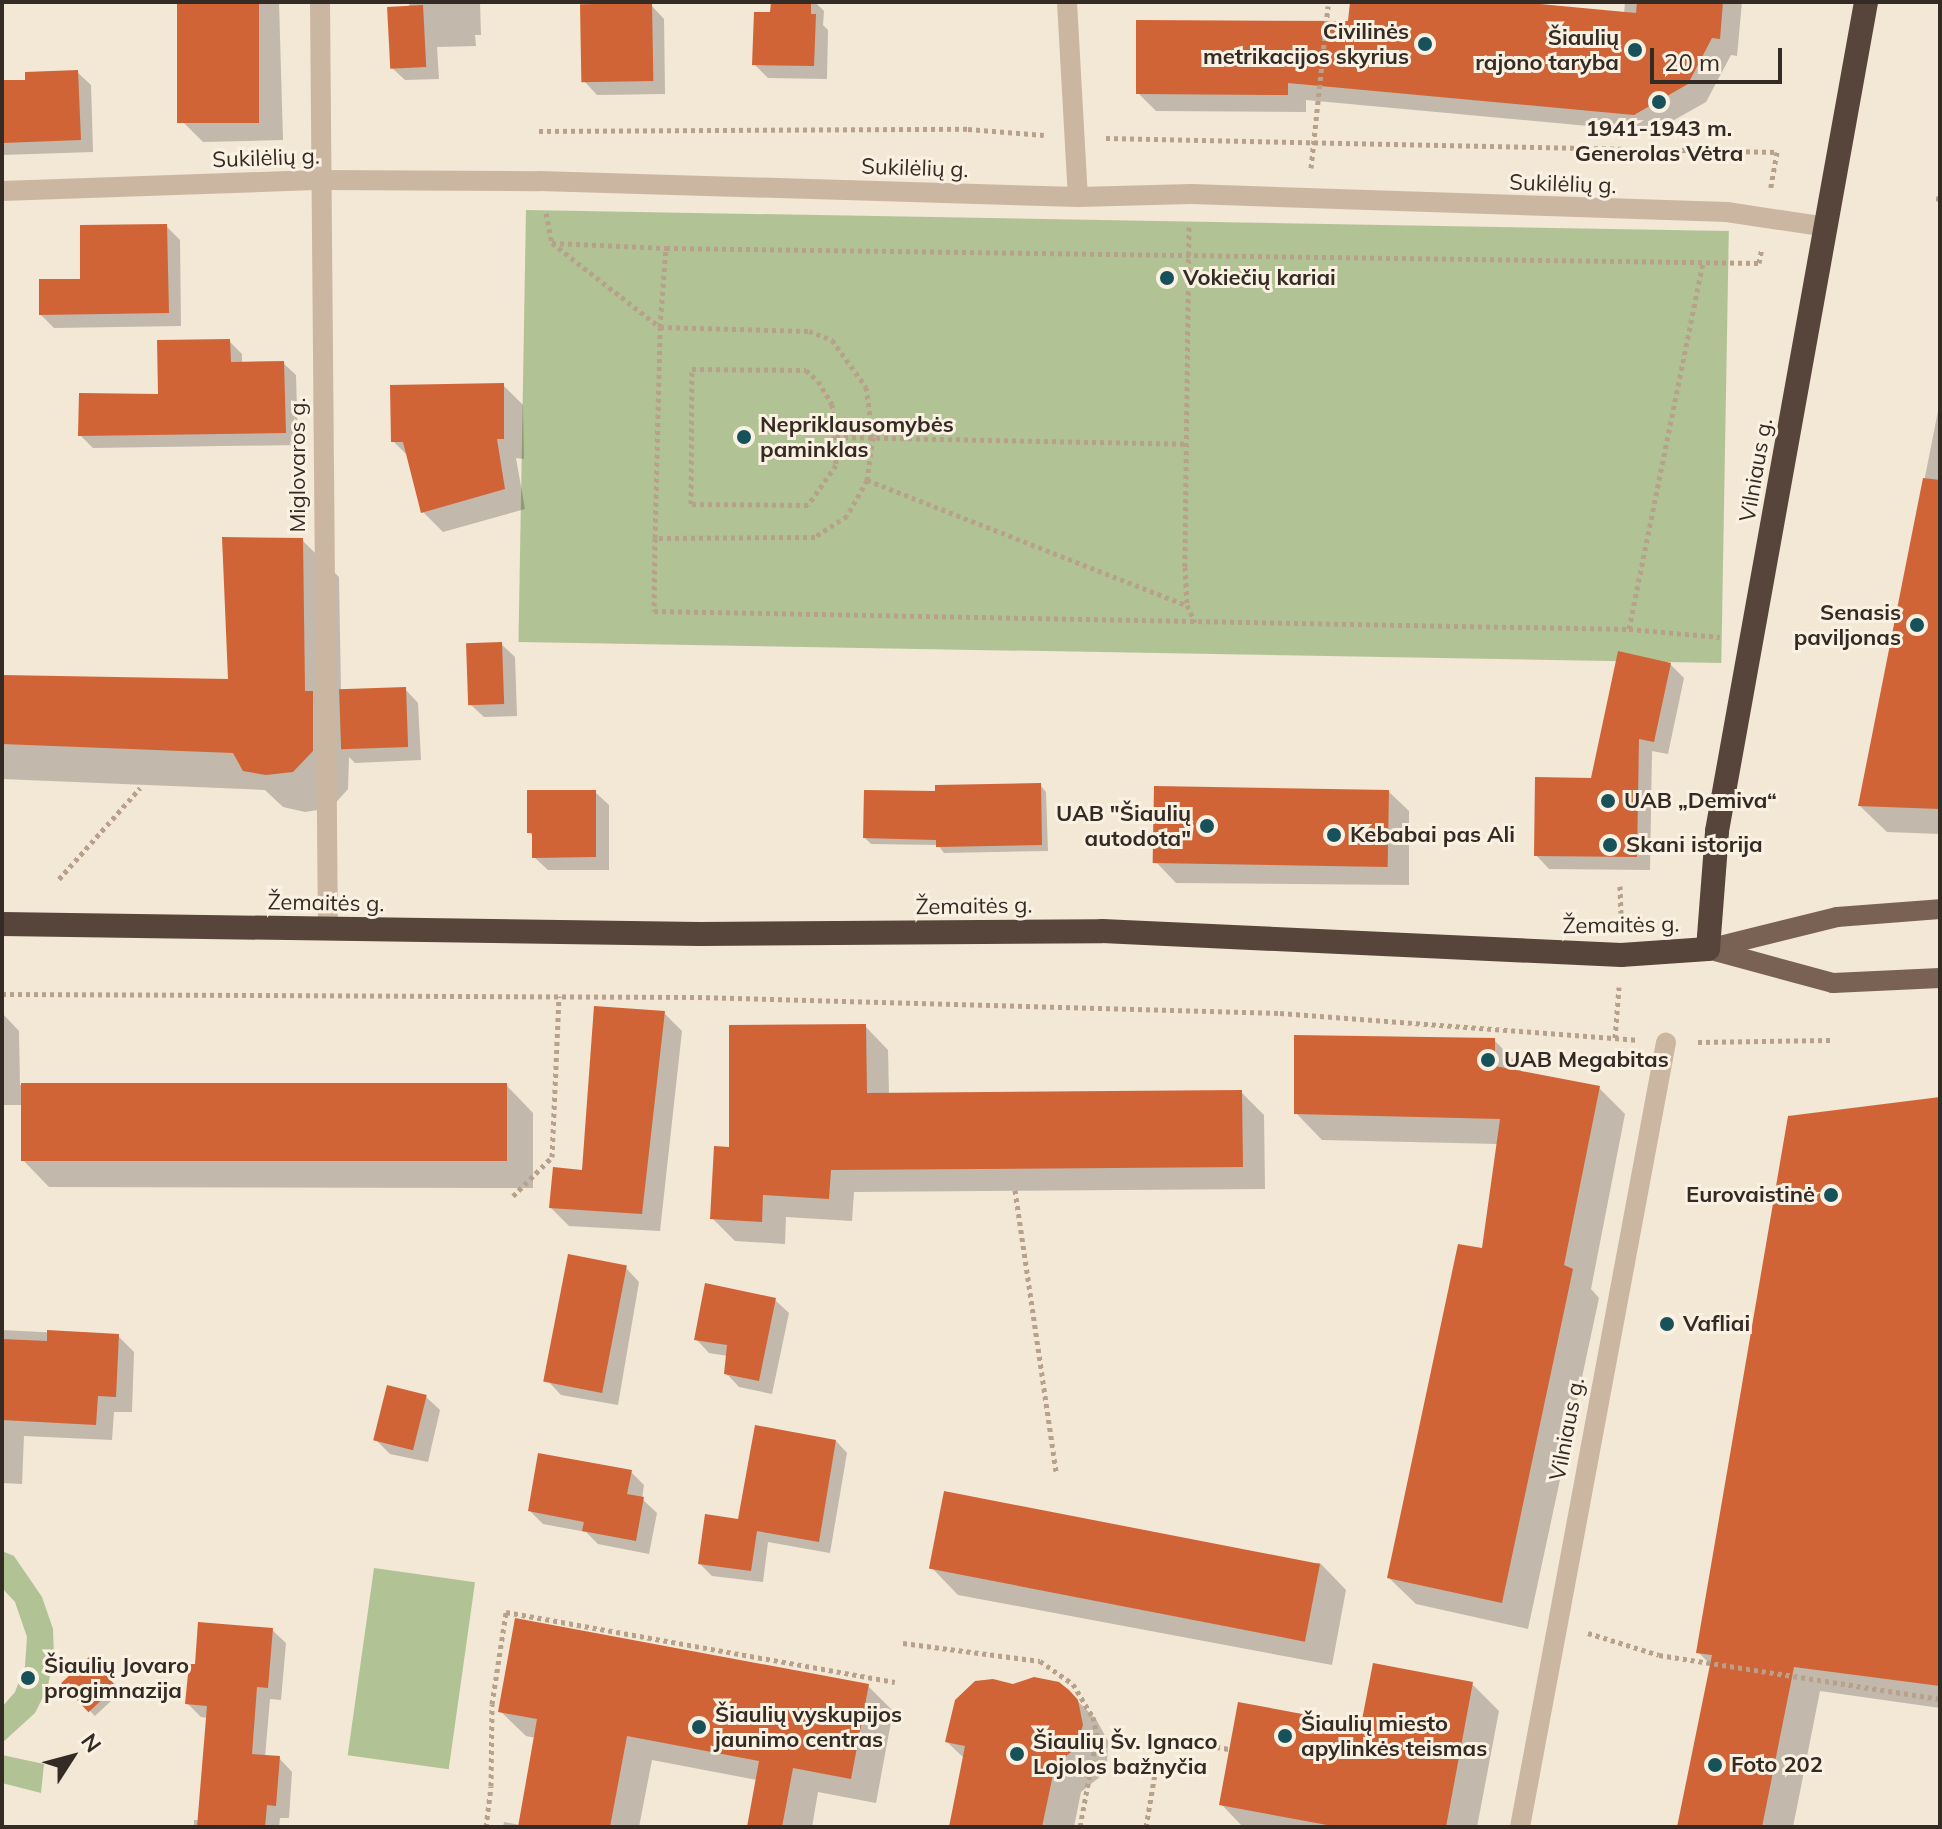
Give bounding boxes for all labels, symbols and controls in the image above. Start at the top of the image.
place label: Civilinės metrikacijos skyrius [1203,18,1409,70]
place label: Šiaulių rajono taryba [1475,24,1619,76]
scale bar [1654,32,1786,82]
marker: Civilinės metrikacijos skyrius [1416,35,1434,53]
marker: Šiaulių rajono taryba [1626,41,1644,59]
text: 20 m [1664,47,1720,77]
marker: 1941-1943 m. Generolas Vėtra [1650,93,1668,111]
place label: 1941-1943 m. Generolas Vėtra [1575,115,1743,166]
street label: Sukilėlių g. [212,143,320,173]
street label: Sukilėlių g. [861,153,969,183]
street label: Sukilėlių g. [1509,169,1617,199]
place label: Vokiečių kariai [1183,265,1336,291]
marker: Vokiečių kariai [1158,269,1176,287]
street label: Miglovaros g. [285,397,311,533]
place label: Nepriklausomybės paminklas [760,411,954,462]
street label: Vilniaus g. [1734,416,1778,524]
marker: Nepriklausomybės paminklas [735,428,753,446]
place label: Senasis paviljonas [1794,599,1901,650]
marker: Senasis paviljonas [1908,616,1926,634]
place label: UAB „Demiva“ [1624,788,1777,814]
marker: UAB „Demiva“ [1599,792,1617,810]
place label: UAB "Šiaulių autodota" [1056,800,1191,852]
marker: UAB "Šiaulių autodota" [1198,817,1216,835]
place label: Kebabai pas Ali [1350,822,1515,848]
marker: Kebabai pas Ali [1325,826,1343,844]
place label: Skani istorija [1626,832,1763,858]
marker: Skani istorija [1601,836,1619,854]
street label: Žemaitės g. [267,889,385,917]
street label: Žemaitės g. [915,892,1033,920]
street label: Žemaitės g. [1562,911,1680,939]
place label: UAB Megabitas [1504,1047,1669,1073]
marker: UAB Megabitas [1479,1051,1497,1069]
place label: Eurovaistinė [1686,1182,1815,1208]
marker: Eurovaistinė [1822,1186,1840,1204]
place label: Vafliai [1683,1311,1750,1337]
marker: Vafliai [1658,1315,1676,1333]
street label: Vilniaus g. [1544,1375,1590,1483]
place label: Šiaulių Jovaro progimnazija [44,1652,189,1704]
marker: Šiaulių Jovaro progimnazija [19,1669,37,1687]
place label: Šiaulių vyskupijos jaunimo centras [715,1701,902,1752]
place label: Šiaulių miesto apylinkės teismas [1301,1710,1487,1762]
north arrow [32,1717,112,1797]
marker: Šiaulių vyskupijos jaunimo centras [690,1718,708,1736]
marker: Šiaulių miesto apylinkės teismas [1276,1727,1294,1745]
text: N [75,1728,108,1758]
place label: Šiaulių Šv. Ignaco Lojolos bažnyčia [1033,1728,1217,1780]
marker: Šiaulių Šv. Ignaco Lojolos bažnyčia [1008,1745,1026,1763]
place label: Foto 202 [1731,1752,1823,1778]
marker: Foto 202 [1706,1756,1724,1774]

